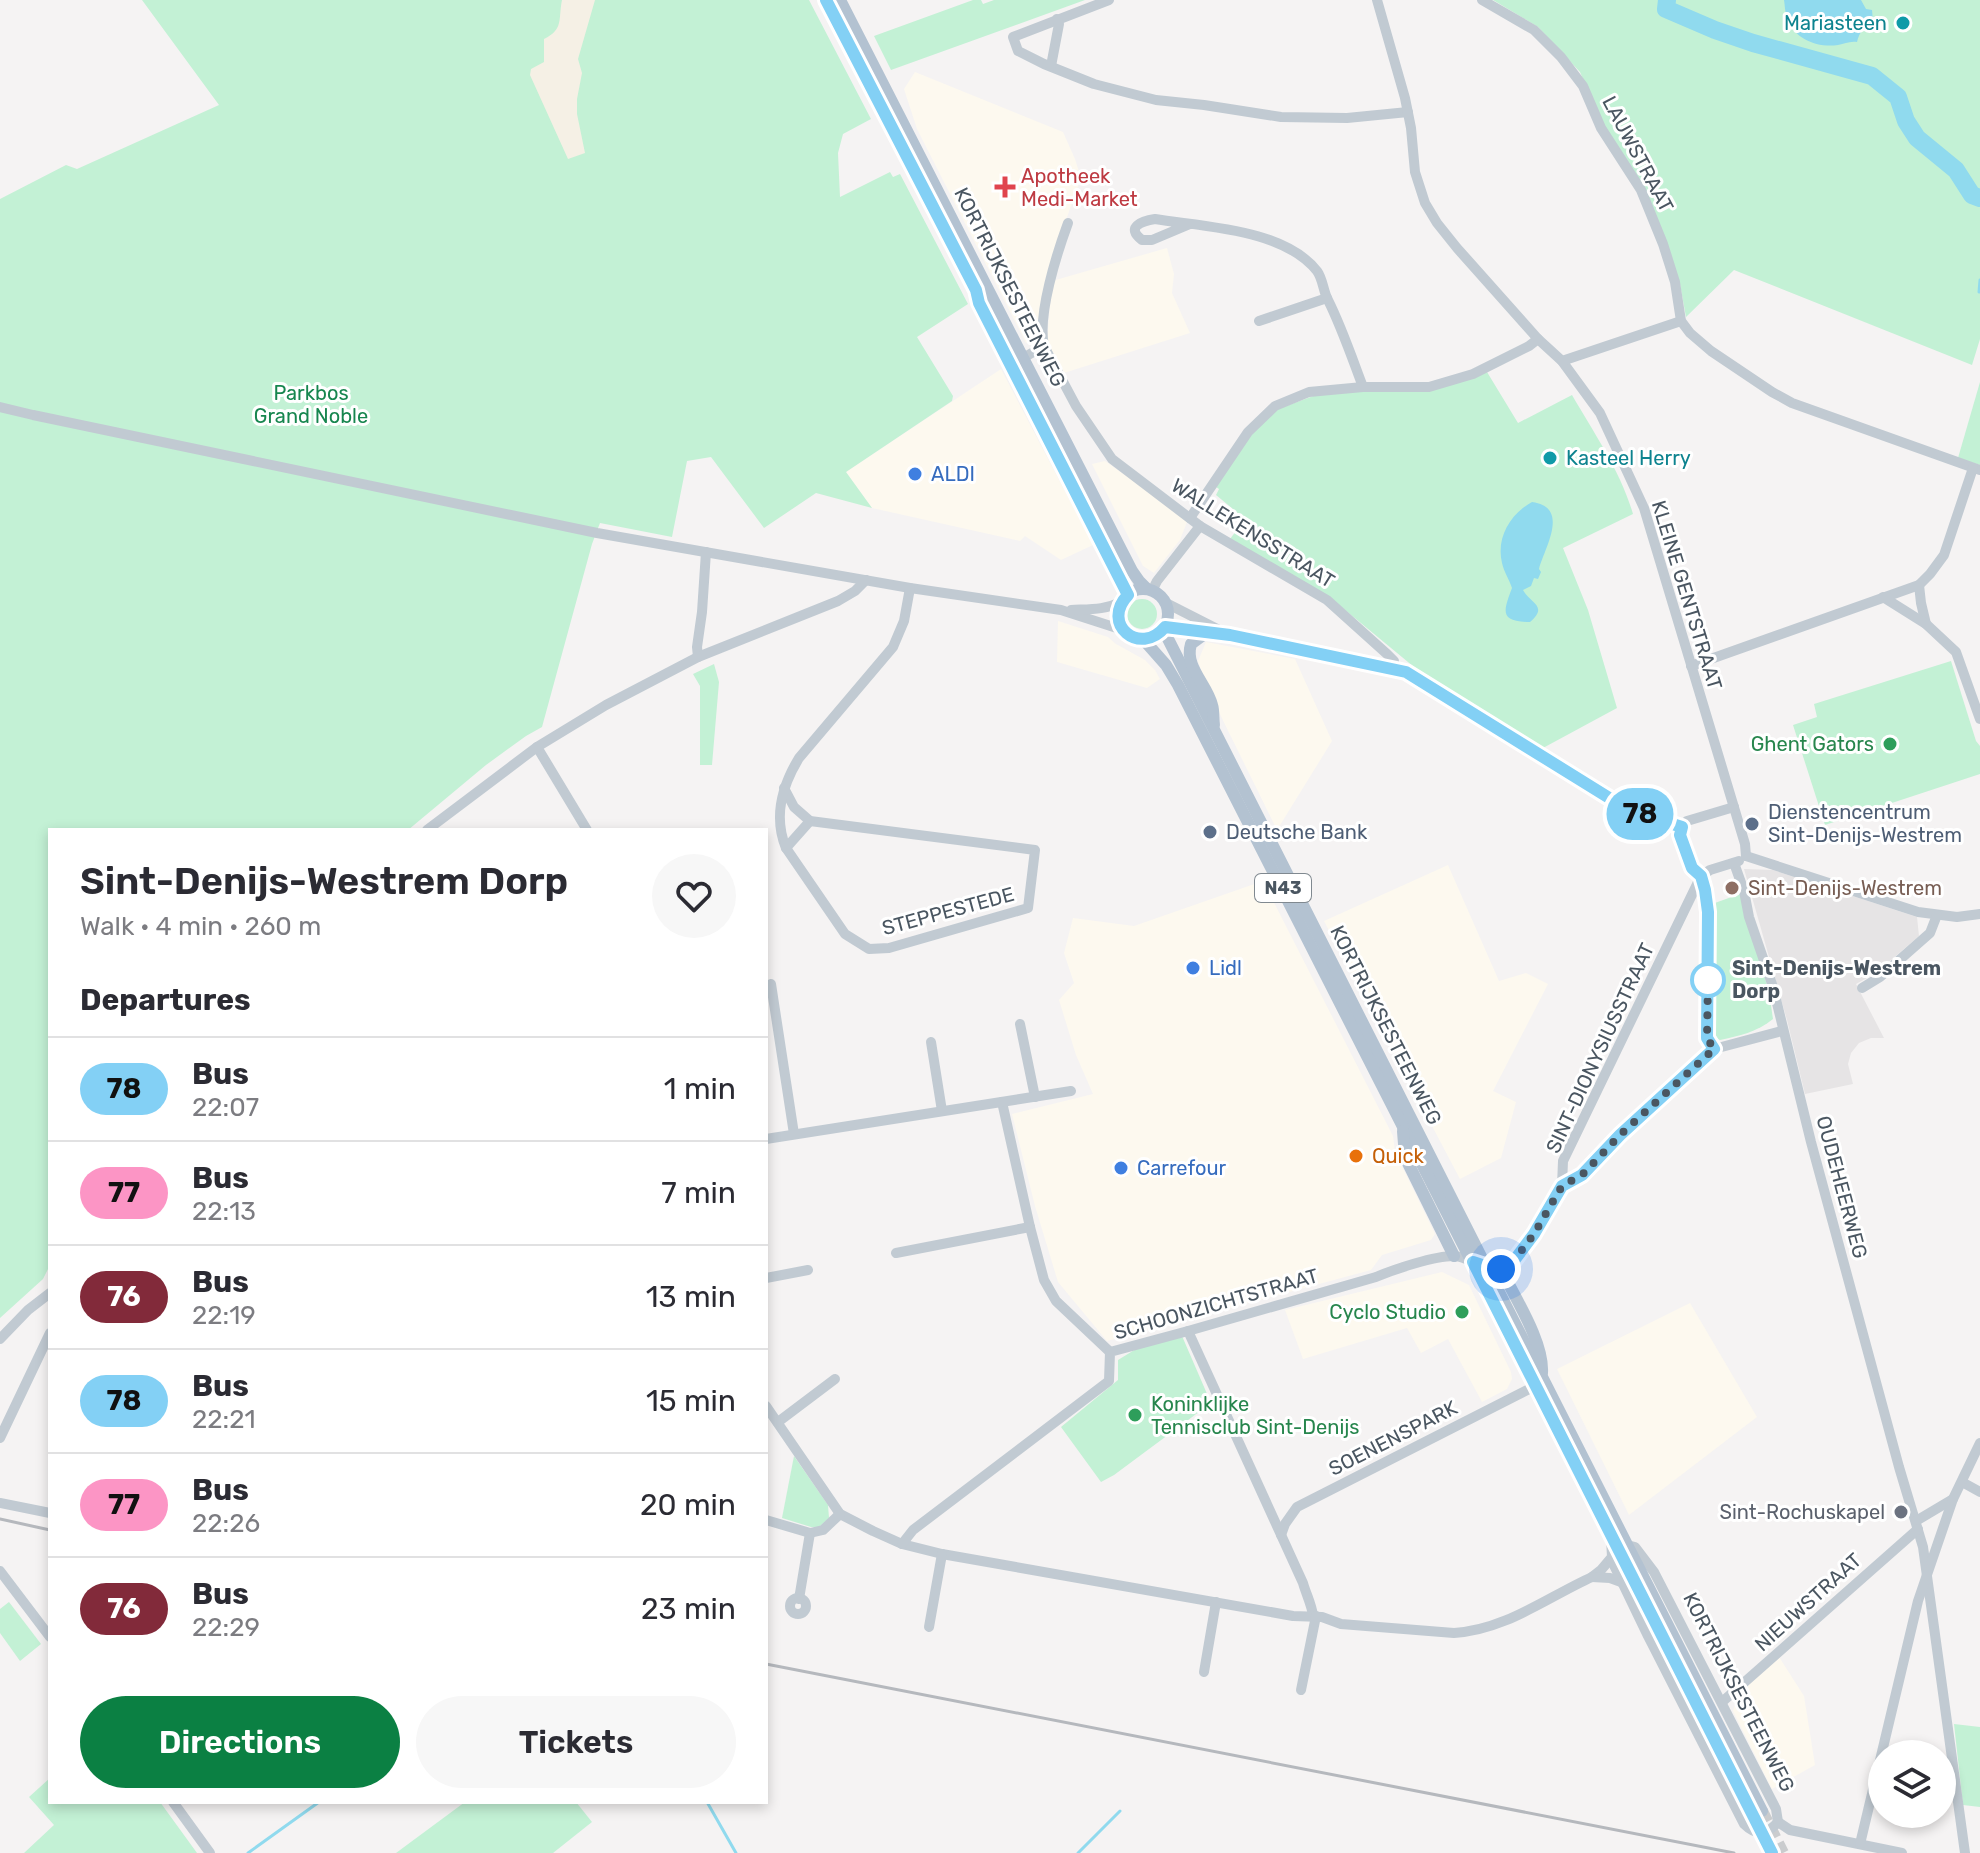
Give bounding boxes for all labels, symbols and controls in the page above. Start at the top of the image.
place label: Mariasteen [1784,11,1887,35]
marker: Mariasteen [1894,14,1912,32]
street label: LAUWSTRAAT [1597,92,1679,217]
place label: Apotheek Medi-Market [1021,164,1138,211]
marker: Apotheek Medi-Market [996,178,1014,196]
street label: KORTRIJKSESTEENWEG [949,183,1071,391]
park label: Parkbos Grand Noble [254,381,368,428]
place label: Kasteel Herry [1566,446,1691,470]
marker: Kasteel Herry [1541,449,1559,467]
place label: ALDI [931,462,975,486]
marker: ALDI [906,465,924,483]
street label: WALLEKENSSTRAAT [1167,473,1339,593]
street label: KLEINE GENTSTRAAT [1647,497,1727,693]
place label: Ghent Gators [1751,732,1874,756]
marker: Ghent Gators [1881,735,1899,753]
line badge: 78 [1604,788,1676,840]
text: 78 [1622,797,1658,830]
place label: Dienstencentrum Sint-Denijs-Westrem [1768,800,1962,847]
marker: Dienstencentrum Sint-Denijs-Westrem [1743,815,1761,833]
place label: Deutsche Bank [1226,820,1368,844]
marker: Deutsche Bank [1201,823,1219,841]
button: heart [652,854,736,938]
text: Sint-Denijs-Westrem Dorp [80,858,568,904]
road number: N43 [1255,874,1311,902]
place label: Sint-Denijs-Westrem [1748,876,1942,900]
marker: Sint-Denijs-Westrem [1723,879,1741,897]
street label: STEPPESTEDE [879,882,1017,940]
text: Walk · 4 min · 260 m [80,911,321,942]
street label: KORTRIJKSESTEENWEG [1325,921,1447,1129]
street label: SINT-DIONYSIUSSTRAAT [1541,939,1659,1157]
place label: Lidl [1209,956,1242,980]
place label: Sint-Denijs-Westrem Dorp [1732,956,1941,1003]
marker: Lidl [1184,959,1202,977]
marker: Sint-Denijs-Westrem Dorp [1691,963,1725,997]
text: Departures [80,982,251,1018]
text: Bus [192,1056,249,1092]
text: 1 min [664,1071,736,1107]
text: 78 [106,1072,142,1105]
text: 22:07 [192,1092,259,1123]
street label: OUDEHEERWEG [1811,1113,1873,1261]
place label: Quick [1372,1144,1424,1168]
marker: Quick [1347,1147,1365,1165]
place label: Carrefour [1137,1156,1226,1180]
marker: Carrefour [1112,1159,1130,1177]
text: Bus [192,1160,249,1196]
text: 7 min [661,1175,736,1211]
text: 77 [108,1176,140,1209]
text: 22:13 [192,1196,256,1227]
your location [1481,1249,1521,1289]
street label: SCHOONZICHTSTRAAT [1111,1263,1321,1345]
text: Bus [192,1264,249,1300]
text: 13 min [646,1279,736,1315]
text: 76 [107,1280,141,1313]
text: 22:19 [192,1300,256,1331]
place label: Cyclo Studio [1329,1300,1446,1324]
marker: Cyclo Studio [1453,1303,1471,1321]
text: Bus [192,1368,249,1404]
text: 15 min [646,1383,736,1419]
text: 78 [106,1384,142,1417]
place label: Koninklijke Tennisclub Sint-Denijs [1151,1392,1360,1439]
street label: SOENENSPARK [1325,1395,1461,1481]
text: 22:21 [192,1404,256,1435]
marker: Koninklijke Tennisclub Sint-Denijs [1126,1406,1144,1424]
text: Bus [192,1472,249,1508]
text: 20 min [640,1487,736,1523]
text: 77 [108,1488,140,1521]
place label: Sint-Rochuskapel [1720,1500,1885,1524]
marker: Sint-Rochuskapel [1892,1503,1910,1521]
text: 22:26 [192,1508,260,1539]
street label: NIEUWSTRAAT [1750,1548,1867,1656]
text: Bus [192,1576,249,1612]
street label: KORTRIJKSESTEENWEG [1678,1588,1800,1796]
text: 23 min [641,1591,736,1627]
text: 76 [107,1592,141,1625]
text: 22:29 [192,1612,260,1643]
button: Directions [80,1696,400,1788]
button: Tickets [416,1696,736,1788]
map controls [1868,1740,1956,1828]
button: layers [1868,1740,1956,1828]

